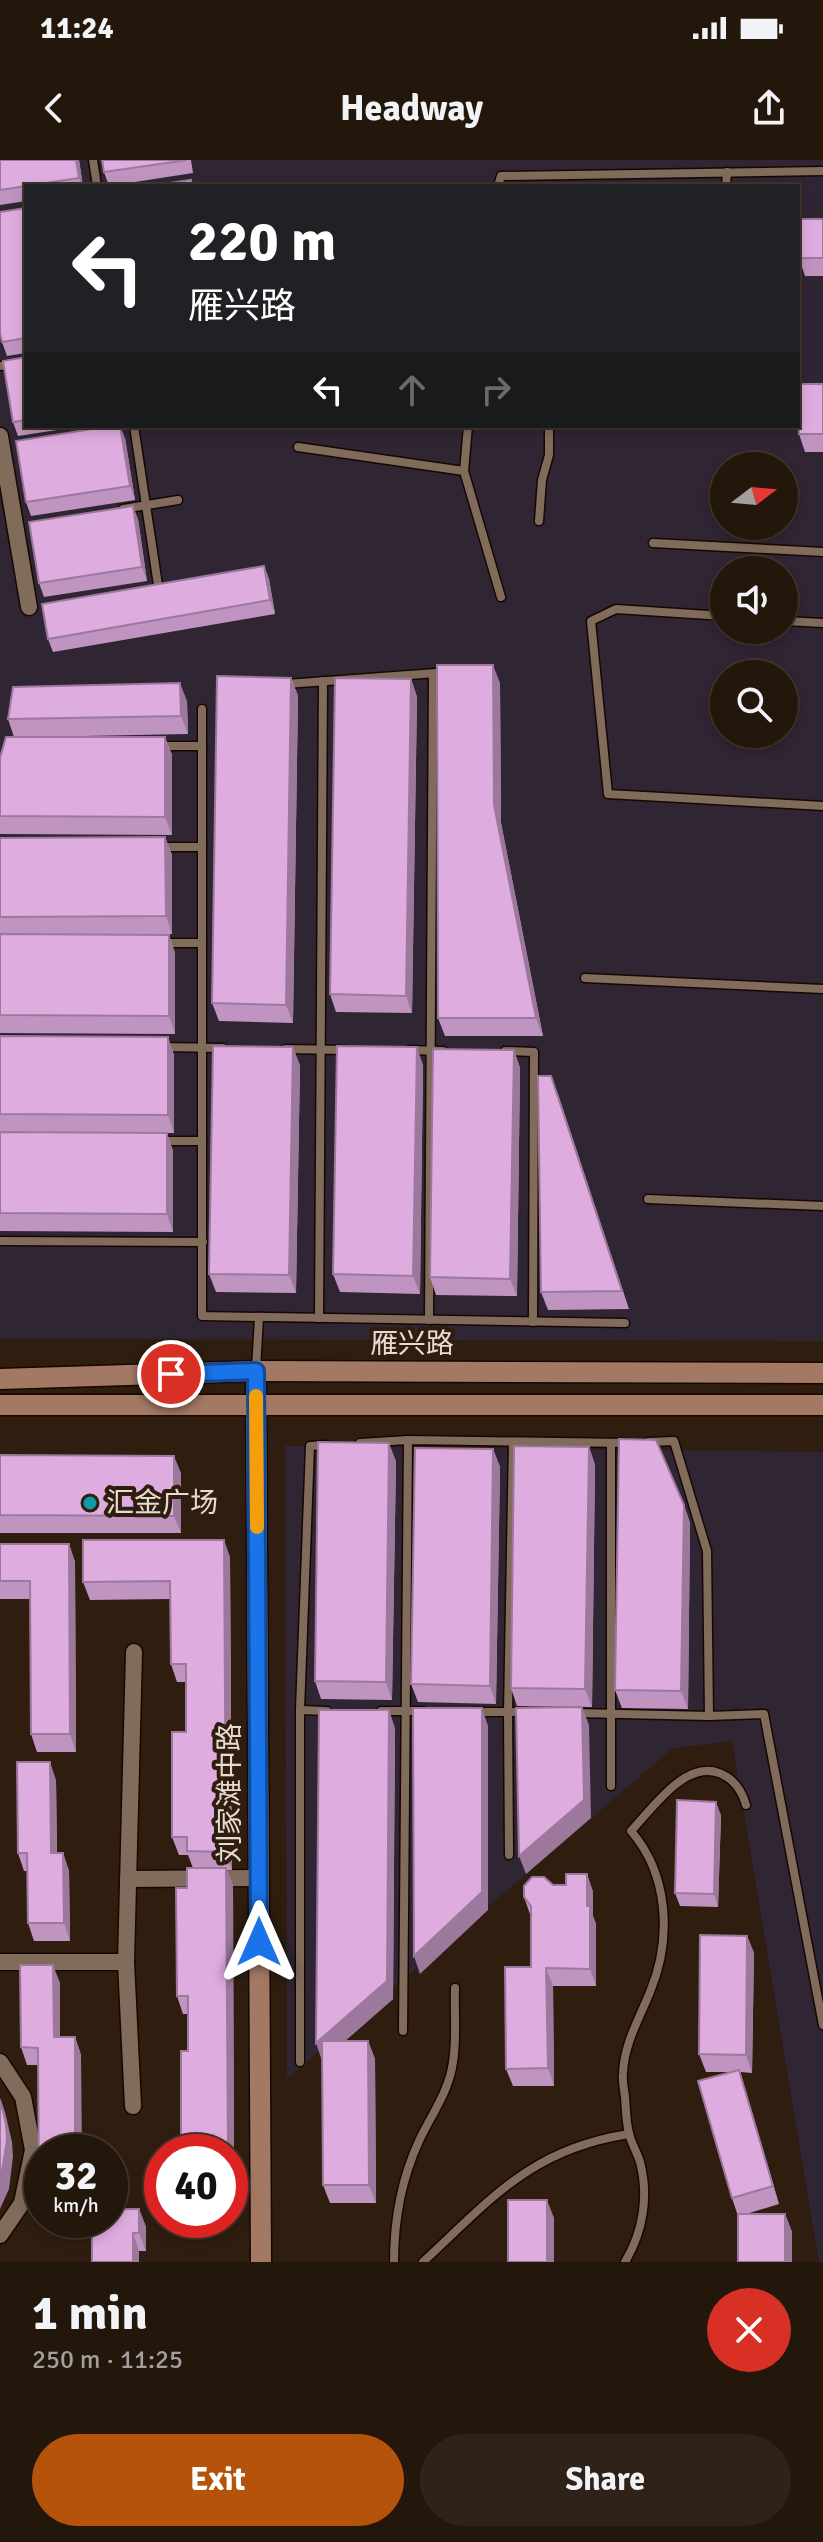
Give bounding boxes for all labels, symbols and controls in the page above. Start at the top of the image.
text: 11:24 [40,10,114,47]
icon: back [32,86,76,130]
text: Headway [340,86,483,131]
icon: share [747,86,791,130]
text: 220 m [188,207,336,276]
icon: left [56,216,160,320]
text: 雁兴路 [188,284,296,329]
icon: left [306,368,350,412]
icon: ahead [390,368,434,412]
icon: right [474,368,518,412]
north arrow [710,452,798,540]
map controls [710,452,798,748]
button: sound [710,556,798,644]
button: search [710,660,798,748]
street label: 雁兴路 [370,1327,454,1361]
pin [137,1340,205,1408]
icon: arrive [149,1352,193,1396]
place label: 汇金广场 [106,1486,218,1520]
marker: 汇金广场 [81,1494,99,1512]
street label: 刘家滩中路 [213,1723,247,1863]
position arrow [217,1900,301,1984]
speed limit sign: 40 [144,2134,248,2238]
text: 32 [54,2151,98,2201]
text: km/h [53,2193,99,2218]
text: 1 min [32,2284,148,2343]
button: close [707,2288,791,2372]
text: 250 m · 11:25 [32,2344,183,2376]
button: Exit [32,2434,404,2526]
button: Share [420,2434,791,2526]

